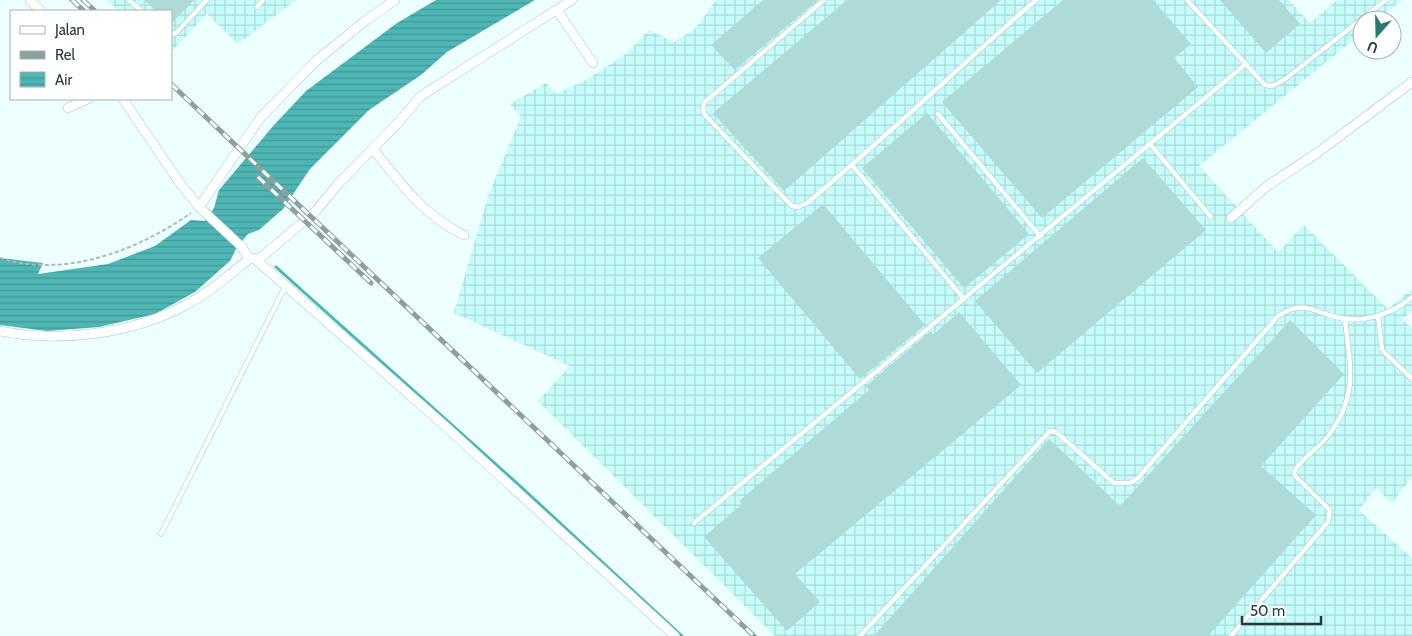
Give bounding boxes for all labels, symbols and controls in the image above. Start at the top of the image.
legend [10,10,172,100]
north arrow [1352,10,1402,60]
text: Jalan [54,21,85,39]
text: U [1365,37,1380,57]
text: Rel [55,46,75,64]
text: Air [55,71,72,89]
scale bar [1242,594,1321,626]
text: 50 m [1250,602,1285,620]

